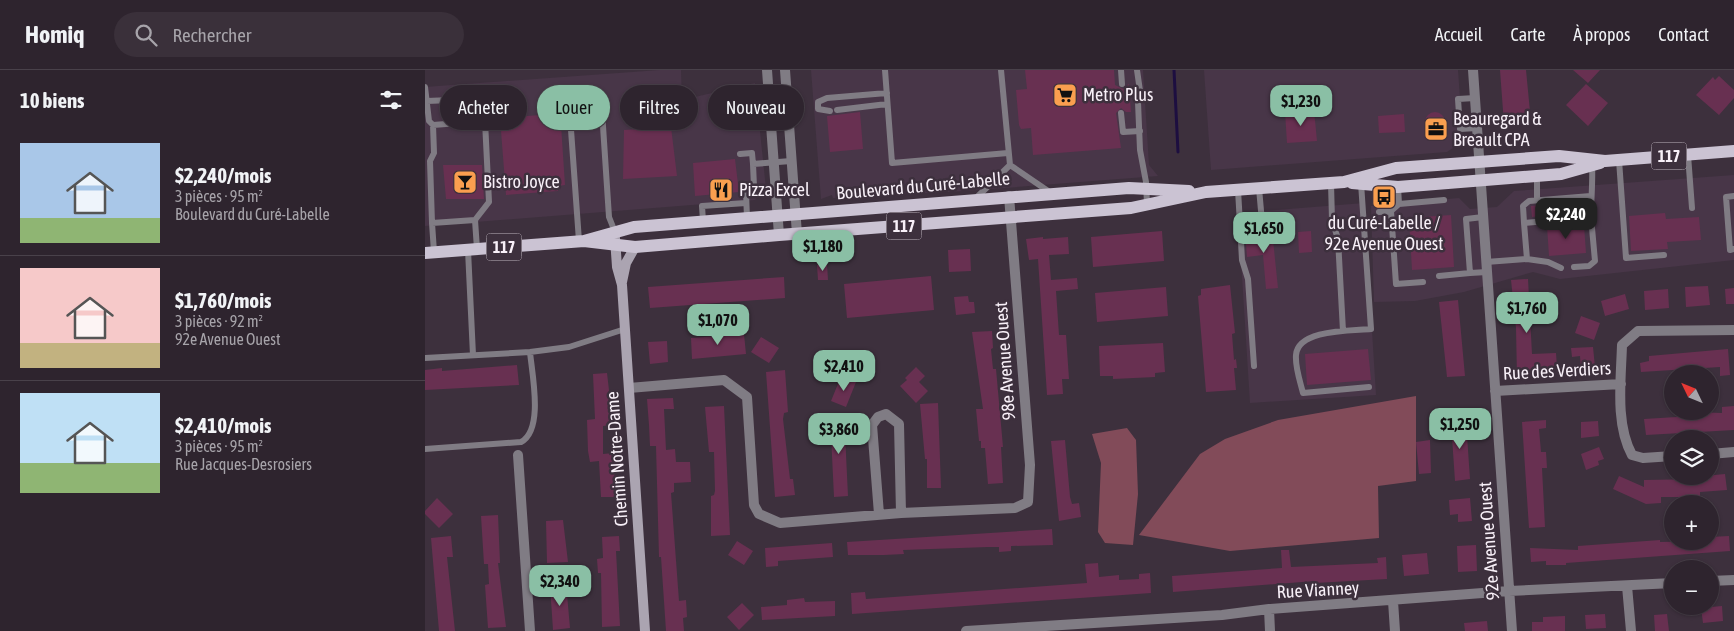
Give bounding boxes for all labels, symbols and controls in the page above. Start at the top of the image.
search box [114,12,464,57]
text: Homiq [25,21,84,48]
icon: search [132,21,160,49]
text: Rechercher [172,24,251,46]
text: Accueil [1435,24,1483,45]
text: Carte [1511,24,1545,45]
text: À propos [1573,24,1630,45]
text: Contact [1658,24,1709,45]
supermarket icon: Metro Plus [1052,82,1078,108]
place label: Metro Plus [1083,84,1153,105]
chip: Acheter [440,85,527,130]
chip: Louer [537,85,610,130]
chip: Filtres [620,85,698,130]
chip: Nouveau [708,85,804,130]
pin: $1,230 [1260,85,1342,127]
icon: filters [377,86,405,114]
text: 10 biens [20,88,85,112]
text: $1,230 [1281,92,1321,110]
place label: Beauregard & Breault CPA [1453,108,1542,150]
office icon: Beauregard & Breault CPA [1423,116,1449,142]
road number: 117 [1651,142,1687,170]
icon: home [60,163,120,223]
text: $2,240/mois [175,163,271,187]
street label: Boulevard du Curé-Labelle [835,167,1011,204]
bar icon: Bistro Joyce [452,169,478,195]
place label: Bistro Joyce [483,171,560,192]
restaurant icon: Pizza Excel [708,177,734,203]
place label: Pizza Excel [739,179,810,200]
bus stop icon: du Curé-Labelle / 92e Avenue Ouest [1371,184,1397,210]
text: 3 pièces · 95 m² [175,187,263,205]
pin: $2,240 [1525,198,1607,240]
text: Boulevard du Curé-Labelle [175,205,330,223]
text: $2,240 [1546,205,1586,223]
road number: 117 [887,212,921,240]
pin: $1,650 [1223,212,1305,254]
place label: du Curé-Labelle / 92e Avenue Ouest [1325,212,1443,254]
text: $1,650 [1244,219,1284,237]
pin: $1,180 [782,230,864,272]
road number: 117 [487,233,521,260]
text: $1,180 [803,237,843,255]
icon: home [60,288,120,348]
text: $1,760/mois [175,288,271,312]
pin: $1,760 [1486,292,1568,334]
text: $1,760 [1507,299,1547,317]
street label: 98e Avenue Ouest [990,301,1019,421]
pin: $1,070 [677,304,759,346]
text: $1,070 [698,311,738,329]
text: 3 pièces · 92 m² [175,312,263,330]
text: 92e Avenue Ouest [175,330,281,348]
pin: $2,410 [803,350,885,392]
text: $2,410 [824,357,864,375]
street label: Rue des Verdiers [1502,357,1612,384]
north arrow [1664,365,1719,420]
map controls [1664,365,1719,615]
street label: Chemin Notre-Dame [601,391,632,527]
pin: $1,250 [1419,408,1501,450]
pin: $3,860 [798,412,880,455]
icon: home [60,413,120,473]
text: $2,410/mois [175,413,271,437]
text: $1,250 [1440,415,1480,433]
text: $3,860 [819,420,859,438]
button: layers [1664,430,1719,485]
text: 3 pièces · 95 m² [175,437,263,455]
text: Rue Jacques-Desrosiers [175,455,312,473]
street label: 92e Avenue Ouest [1474,481,1503,601]
button: + [1664,495,1719,550]
button: − [1664,560,1719,615]
pin: $2,340 [519,564,601,607]
text: $2,340 [540,572,580,590]
street label: Rue Vianney [1276,577,1360,602]

